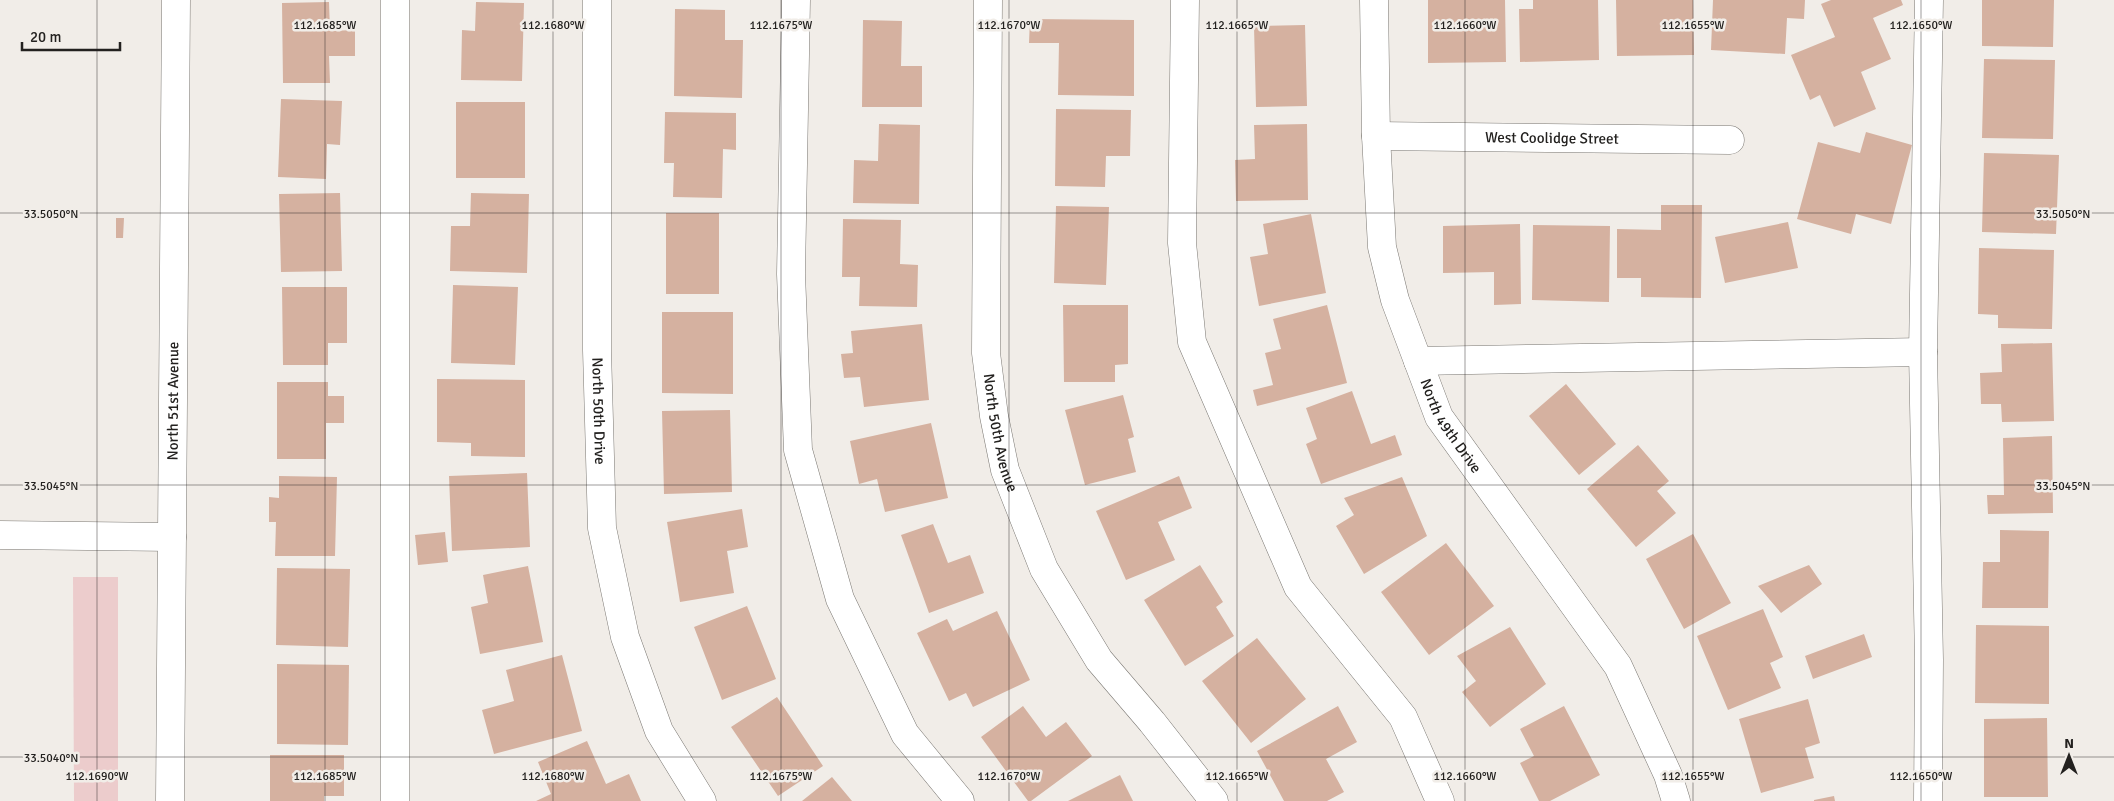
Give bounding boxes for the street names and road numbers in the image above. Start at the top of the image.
street label: West Coolidge Street [1485,128,1619,148]
street label: North 51st Avenue [164,342,182,461]
street label: North 50th Drive [588,357,609,465]
street label: North 50th Avenue [980,372,1022,494]
street label: North 49th Drive [1416,376,1485,477]

